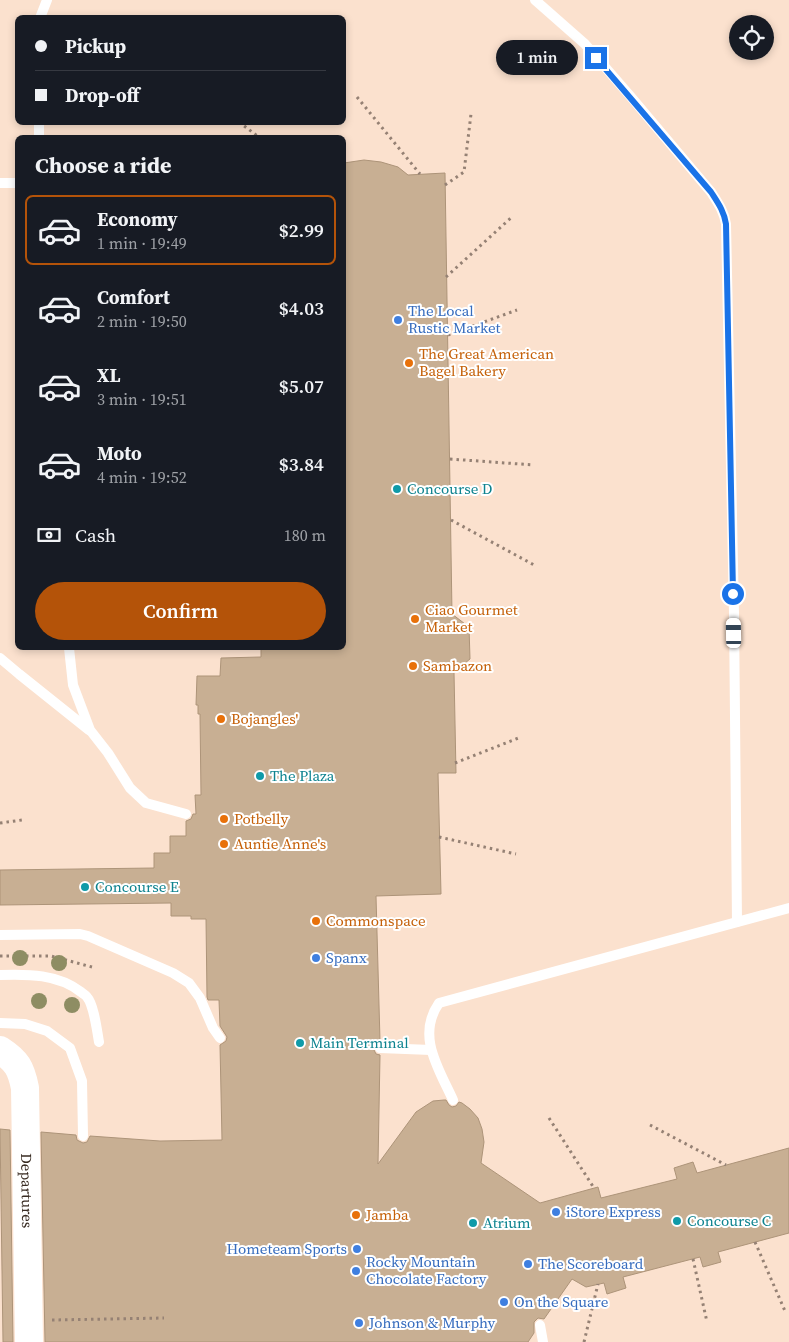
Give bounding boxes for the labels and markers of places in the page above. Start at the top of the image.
place label: The Local Rustic Market [408,300,501,338]
marker: The Local Rustic Market [392,314,404,326]
place label: The Great American Bagel Bakery [419,343,554,381]
marker: The Great American Bagel Bakery [403,357,415,369]
place label: Concourse D [407,478,492,499]
marker: Concourse D [391,483,403,495]
place label: Ciao Gourmet Market [425,599,518,637]
marker: Ciao Gourmet Market [409,613,421,625]
place label: Sambazon [423,655,492,676]
marker: Sambazon [407,660,419,672]
place label: Bojangles' [231,708,298,729]
marker: Bojangles' [215,713,227,725]
place label: The Plaza [270,765,335,786]
marker: The Plaza [254,770,266,782]
place label: Potbelly [234,808,288,829]
marker: Potbelly [218,813,230,825]
place label: Auntie Anne's [234,833,326,854]
marker: Auntie Anne's [218,838,230,850]
place label: Concourse E [95,876,179,897]
marker: Concourse E [79,881,91,893]
place label: Commonspace [326,910,426,931]
marker: Commonspace [310,915,322,927]
place label: Spanx [326,947,367,968]
marker: Spanx [310,952,322,964]
place label: Main Terminal [310,1032,409,1053]
marker: Main Terminal [294,1037,306,1049]
place label: iStore Express [566,1201,661,1222]
place label: Jamba [365,1204,409,1225]
marker: iStore Express [550,1206,562,1218]
marker: Jamba [350,1209,362,1221]
place label: Concourse C [687,1210,771,1231]
place label: Atrium [483,1212,531,1233]
marker: Concourse C [671,1215,683,1227]
marker: Atrium [467,1217,479,1229]
place label: Hometeam Sports [227,1238,347,1259]
marker: Hometeam Sports [351,1243,363,1255]
place label: Rocky Mountain Chocolate Factory [366,1251,487,1289]
place label: The Scoreboard [538,1253,644,1274]
marker: The Scoreboard [522,1258,534,1270]
marker: Rocky Mountain Chocolate Factory [350,1265,362,1277]
place label: On the Square [514,1291,609,1312]
marker: On the Square [498,1296,510,1308]
place label: Johnson & Murphy [368,1312,496,1333]
marker: Johnson & Murphy [353,1317,365,1329]

